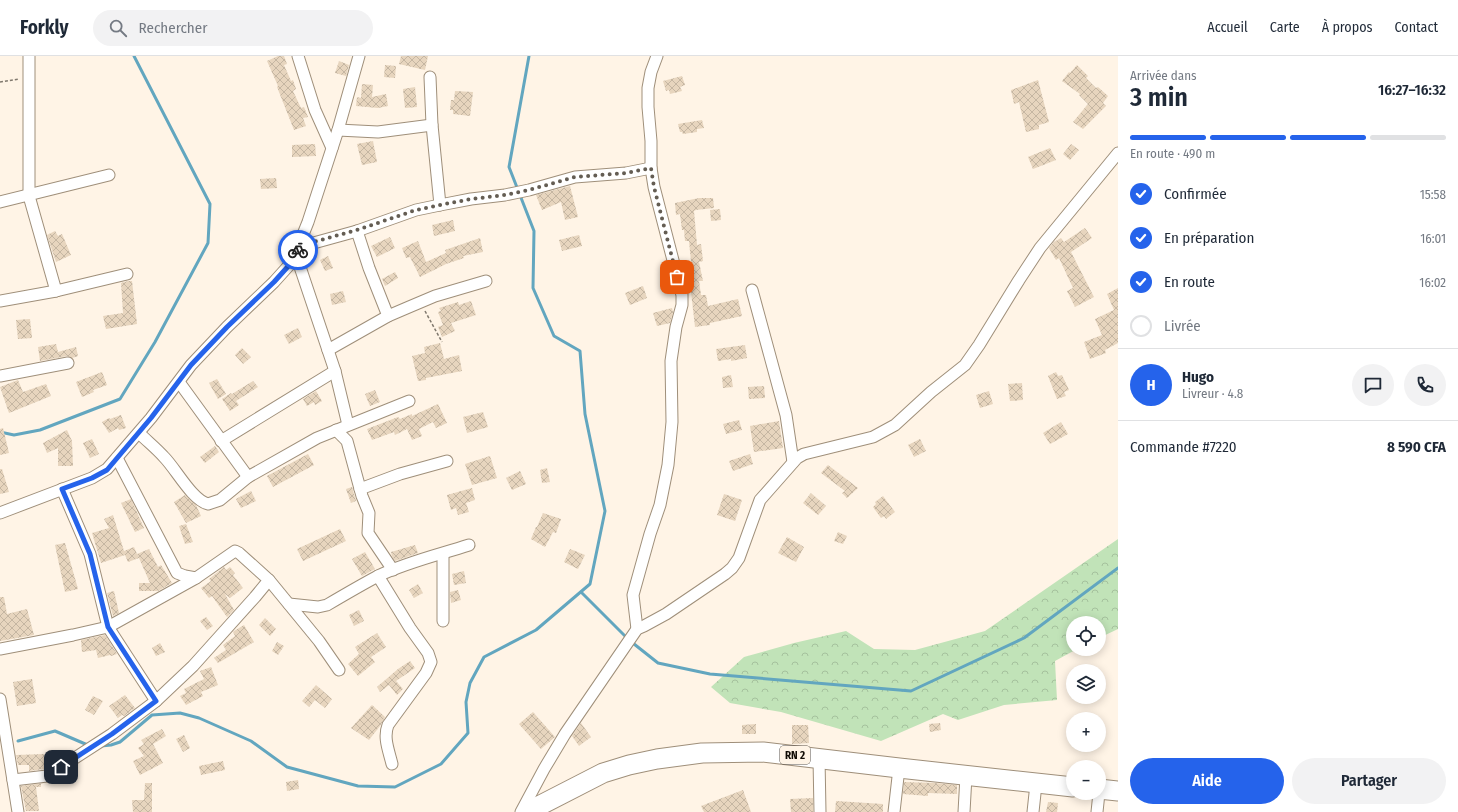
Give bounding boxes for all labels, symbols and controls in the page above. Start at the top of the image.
search box [93,10,373,46]
text: Forkly [20,16,69,39]
icon: search [107,17,129,39]
text: Rechercher [139,19,207,37]
text: Accueil [1207,19,1248,36]
text: Carte [1270,19,1300,36]
text: À propos [1322,19,1373,36]
text: Contact [1395,19,1438,36]
text: Arrivée dans [1130,68,1197,83]
text: 16:27–16:32 [1378,81,1446,99]
text: 3 min [1130,82,1188,113]
text: En route · 490 m [1130,146,1215,161]
icon: check [1130,183,1152,205]
text: Confirmée [1164,185,1227,203]
text: 15:58 [1420,187,1446,202]
icon: check [1130,227,1152,249]
text: En préparation [1164,229,1254,247]
courier [278,230,318,270]
text: 16:01 [1420,231,1446,246]
icon: bike [287,239,309,261]
pin [660,260,694,294]
icon: bag [666,266,688,288]
icon: check [1130,271,1152,293]
text: En route [1164,273,1215,291]
text: 16:02 [1419,275,1446,290]
text: Livrée [1164,317,1201,335]
button: chat [1352,364,1394,406]
button: phone [1404,364,1446,406]
text: Hugo [1182,368,1214,386]
text: H [1146,376,1156,394]
text: Livreur · 4.8 [1182,386,1243,401]
text: Commande #7220 [1130,438,1237,456]
text: 8 590 CFA [1387,438,1446,456]
map controls [1066,616,1106,800]
button: locate [1066,616,1106,656]
button: layers [1066,664,1106,704]
button: + [1066,712,1106,752]
road number: RN 2 [780,746,810,764]
pin [44,750,78,784]
icon: home [50,756,72,778]
button: Aide [1130,758,1284,804]
button: Partager [1292,758,1446,804]
button: − [1066,760,1106,800]

